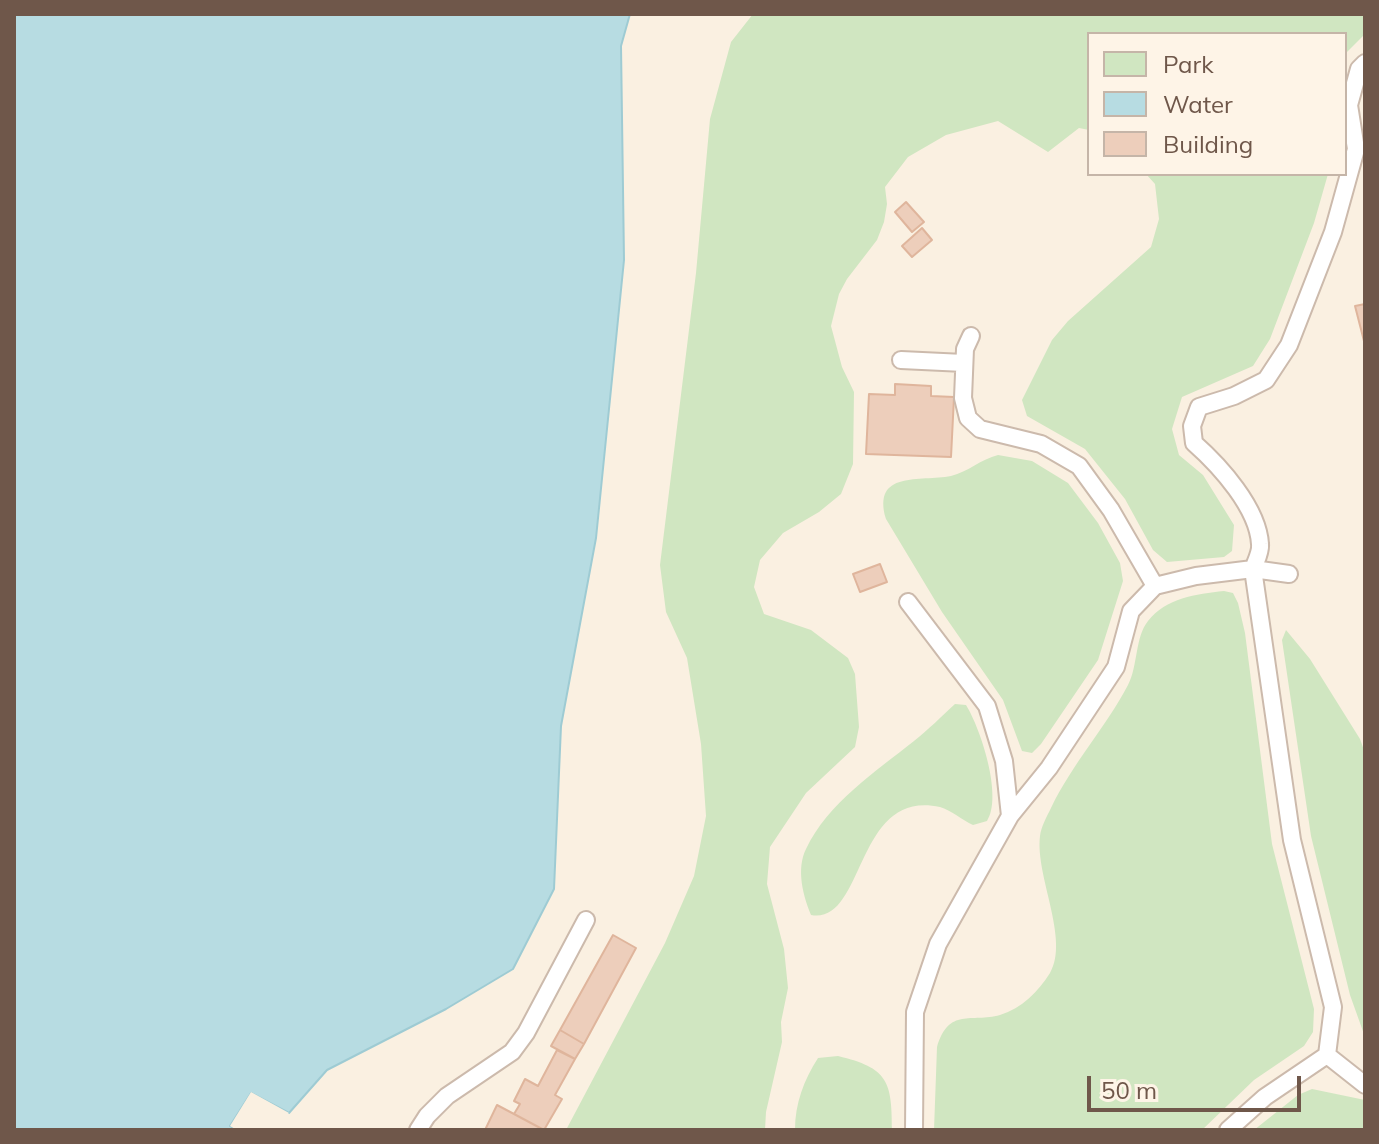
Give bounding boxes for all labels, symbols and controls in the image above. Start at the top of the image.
legend [1087,32,1347,176]
text: Park [1163,49,1214,79]
text: Water [1163,89,1233,119]
text: Building [1163,129,1253,159]
scale bar [1091,1060,1305,1110]
text: 50 m [1101,1075,1157,1105]

